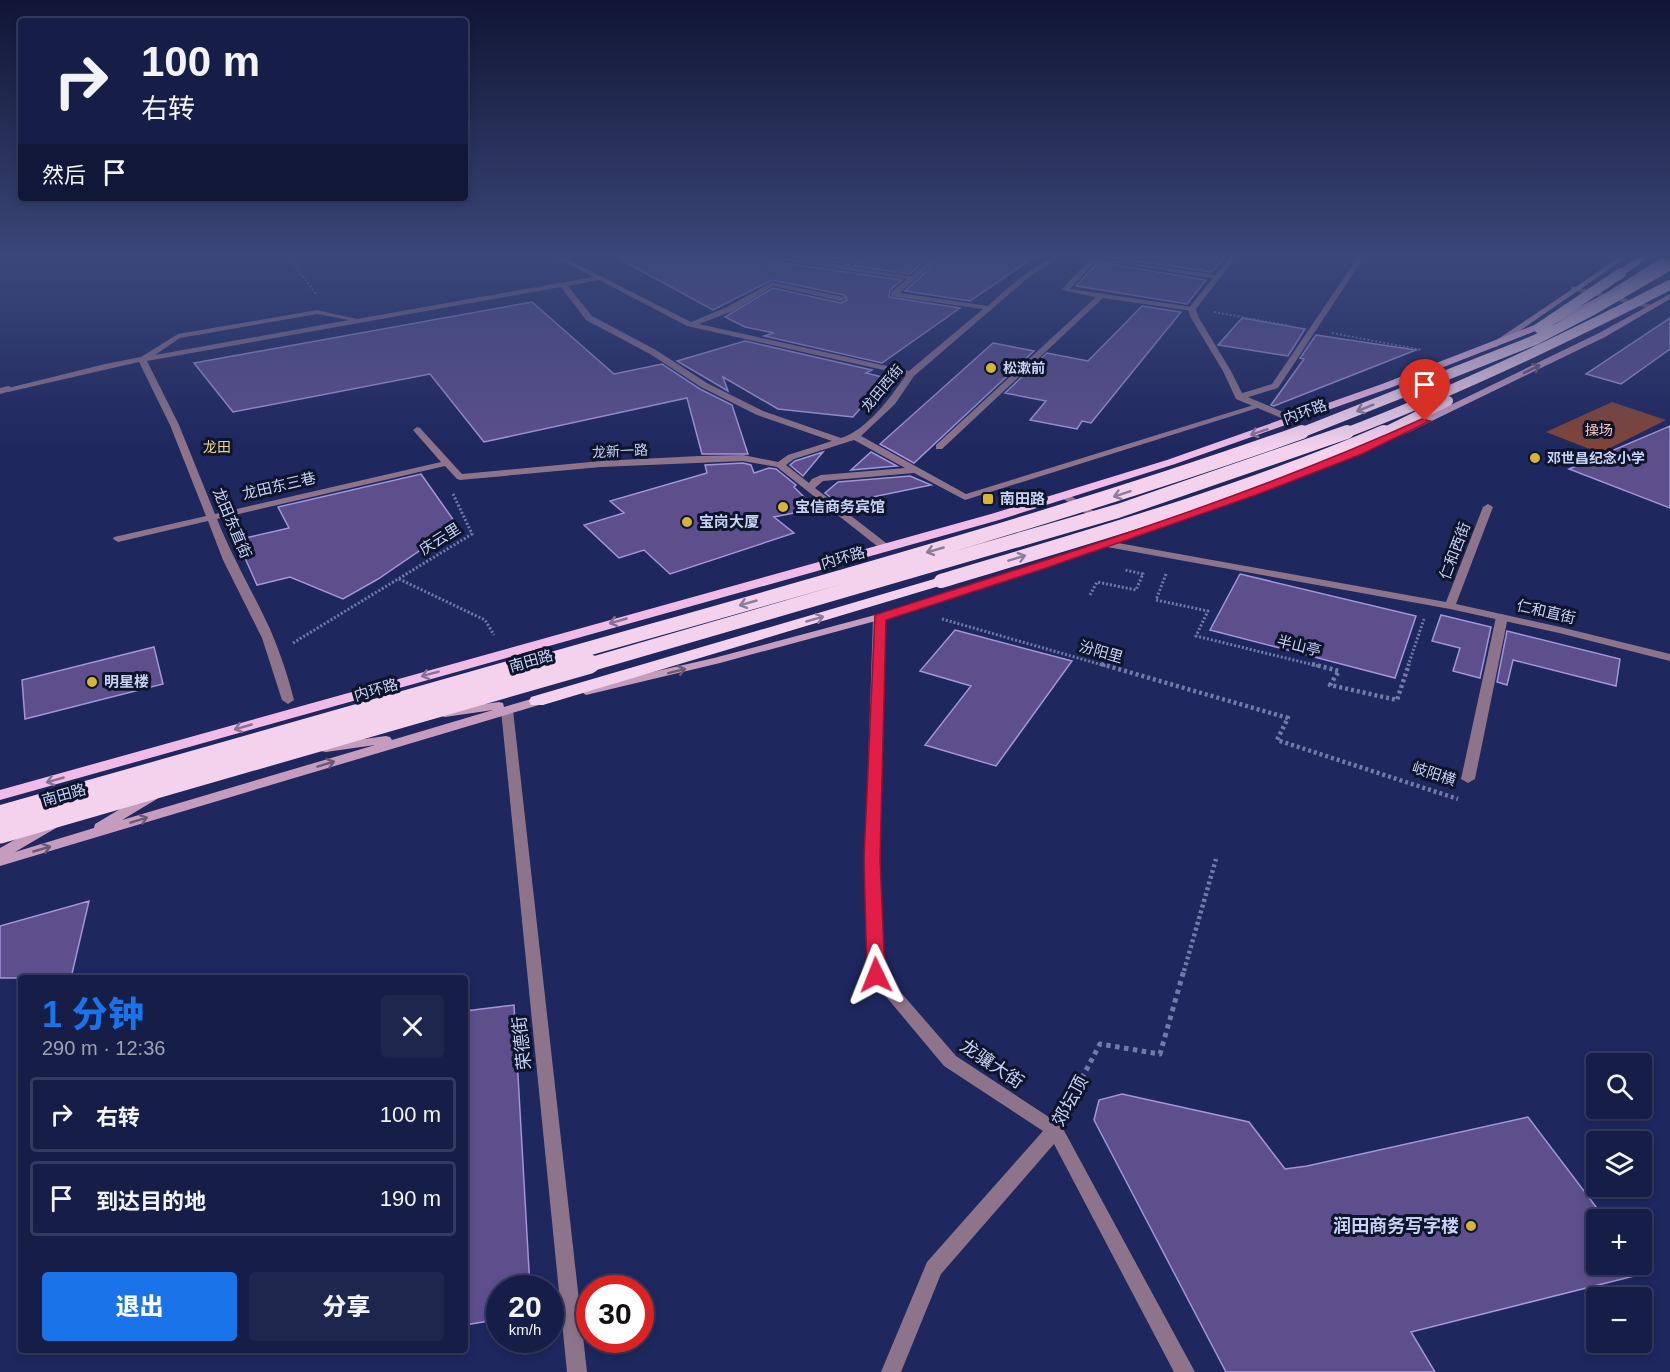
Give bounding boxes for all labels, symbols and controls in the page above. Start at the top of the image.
text: 100 m [141,38,260,85]
icon: right [42,42,120,120]
text: 右转 [141,94,195,124]
icon: arrive [98,156,131,189]
text: 然后 [42,163,86,188]
pin [1399,359,1450,421]
place label: 松漱前 [1003,360,1045,376]
street label: 龙田西街 [858,361,906,415]
marker: 松漱前 [984,361,998,375]
one-way arrow [1523,363,1541,374]
icon: arrive [1408,368,1441,401]
street label: 内环路 [1281,396,1329,427]
one-way arrow [1357,403,1375,414]
park label: 操场 [1585,422,1613,438]
one-way arrow [1250,427,1269,438]
district label: 龙田 [203,439,231,455]
street label: 龙新一路 [592,442,648,460]
place label: 邓世昌纪念小学 [1547,450,1645,466]
marker: 邓世昌纪念小学 [1528,451,1542,465]
street label: 龙田东三巷 [240,469,317,502]
street label: 龙田东直街 [210,485,255,561]
one-way arrow [1113,489,1132,500]
place label: 南田路 [1000,490,1045,507]
marker: 南田路 [981,492,995,506]
place label: 宝信商务宾馆 [795,498,885,515]
marker: 宝信商务宾馆 [776,500,790,514]
place label: 宝岗大厦 [699,513,759,530]
marker: 宝岗大厦 [680,515,694,529]
street label: 庆云里 [416,519,463,558]
street label: 仁和西街 [1436,520,1473,582]
street label: 内环路 [819,543,867,572]
one-way arrow [926,545,945,556]
one-way arrow [1007,552,1026,563]
street label: 仁和直街 [1515,596,1577,627]
one-way arrow [739,598,758,609]
one-way arrow [805,613,824,624]
one-way arrow [609,616,628,628]
street label: 半山亭 [1275,632,1323,659]
street label: 汾阳里 [1077,637,1125,666]
street label: 南田路 [507,646,555,675]
one-way arrow [667,664,686,676]
one-way arrow [421,669,440,681]
place label: 明星楼 [104,673,149,690]
marker: 明星楼 [85,675,99,689]
street label: 内环路 [352,675,400,704]
one-way arrow [233,722,252,733]
one-way arrow [316,758,335,769]
street label: 岐阳横 [1410,758,1458,789]
one-way arrow [46,775,65,786]
street label: 南田路 [40,780,88,809]
one-way arrow [130,814,149,825]
one-way arrow [32,843,51,854]
position arrow [844,943,908,1007]
text: 1 分钟 [42,994,144,1035]
button: close [381,995,444,1058]
street label: 荣德街 [509,1015,535,1071]
street label: 龙骧大街 [957,1036,1027,1092]
text: 290 m · 12:36 [42,1037,165,1059]
map controls [1586,1053,1652,1353]
button: search [1586,1053,1652,1119]
street label: 郊坛顶 [1048,1073,1092,1129]
icon: right [45,1098,78,1131]
text: 100 m [380,1102,441,1127]
text: 右转 [96,1105,140,1130]
button: layers [1586,1131,1652,1197]
icon: arrive [45,1182,78,1215]
text: 190 m [380,1186,441,1211]
text: 到达目的地 [96,1189,206,1214]
button: + [1586,1209,1652,1275]
place label: 润田商务写字楼 [1333,1216,1459,1236]
marker: 润田商务写字楼 [1464,1219,1478,1233]
button: 退出 [42,1272,237,1341]
button: 分享 [249,1272,444,1341]
speed limit sign: 30 [576,1275,654,1353]
button: − [1586,1287,1652,1353]
text: 20 [508,1290,542,1323]
text: km/h [509,1321,541,1338]

